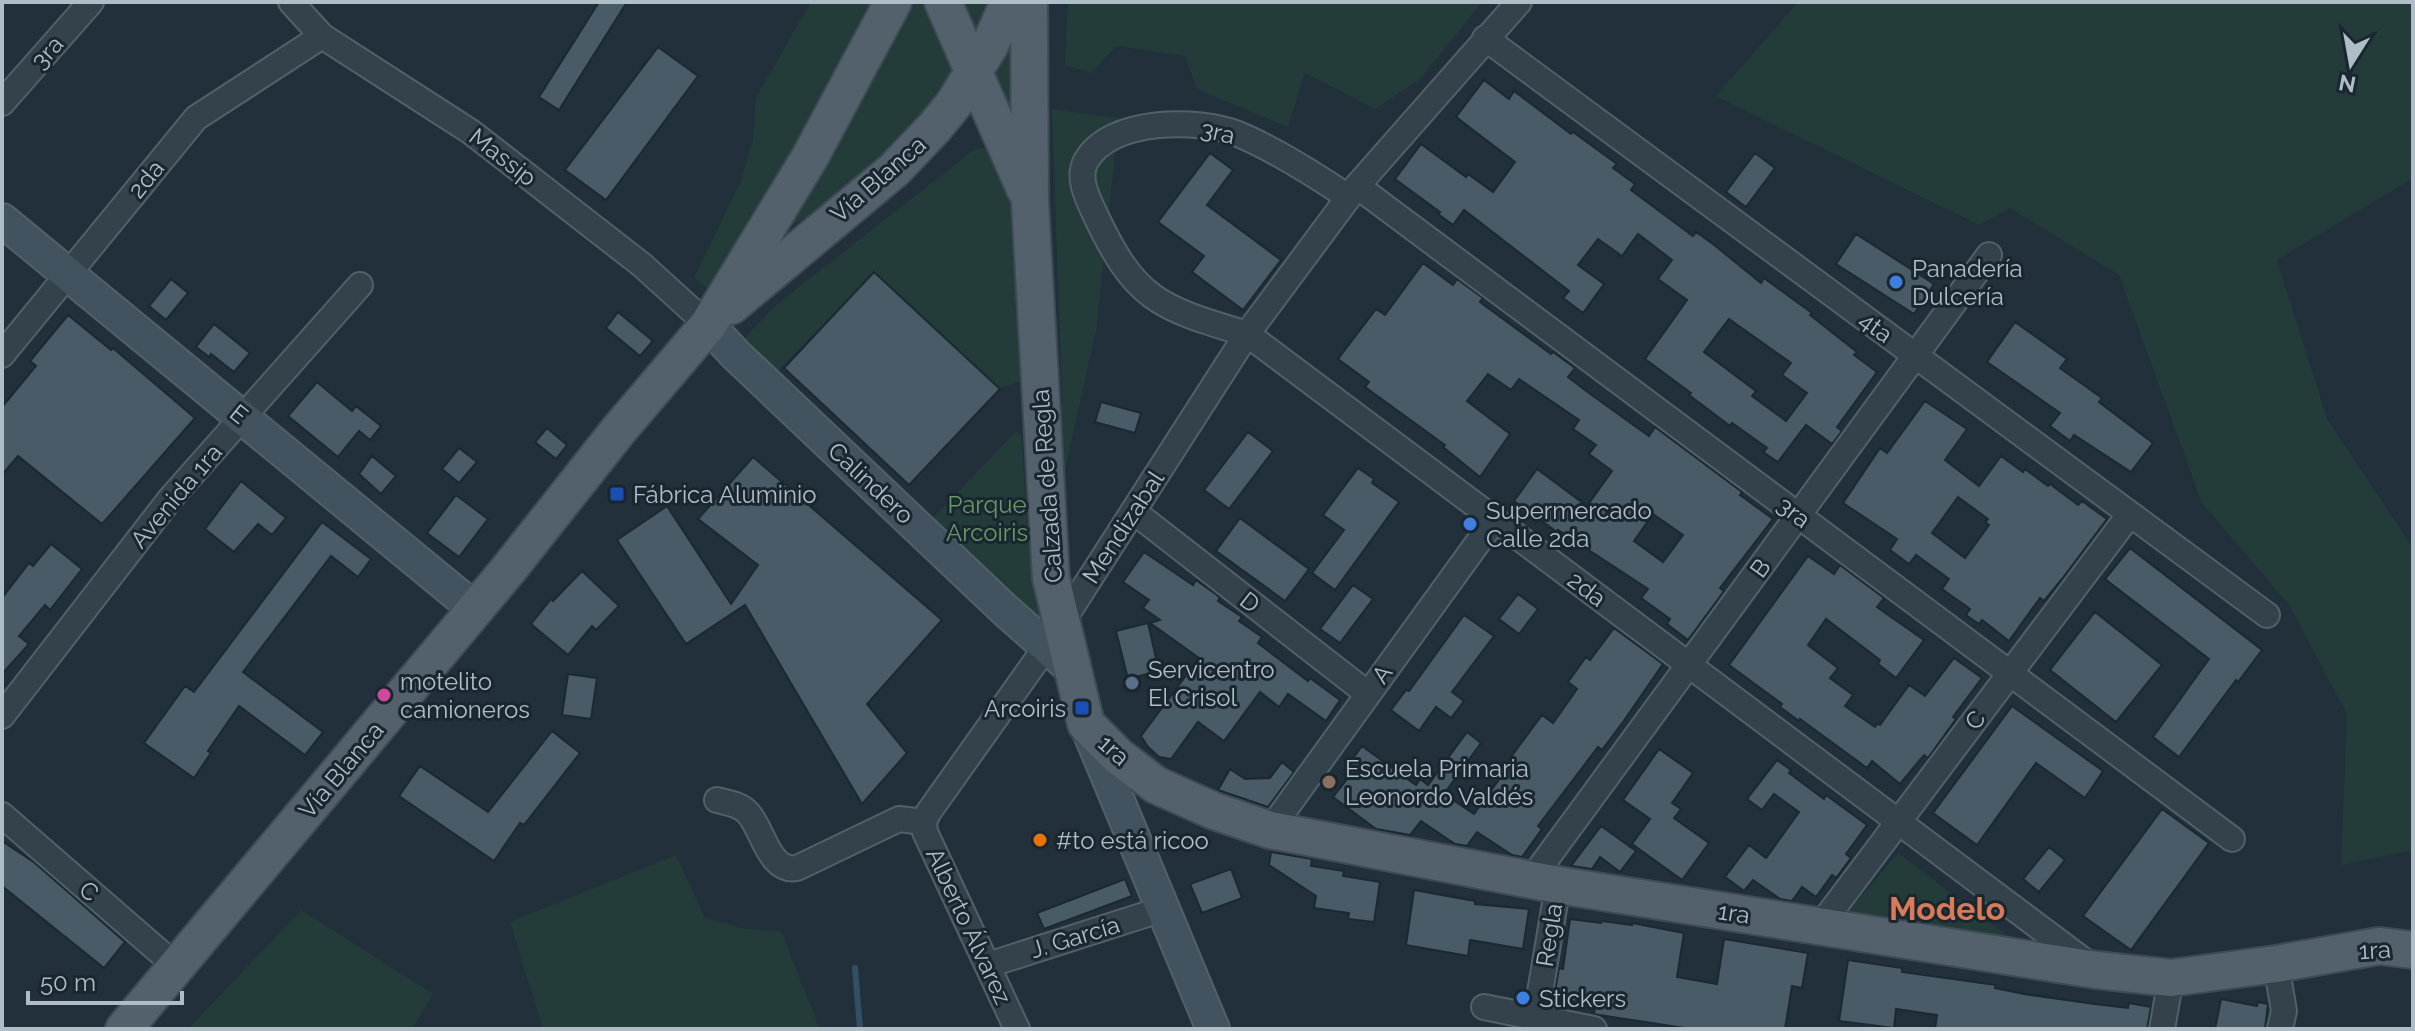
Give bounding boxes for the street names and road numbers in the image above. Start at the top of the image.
street label: 3ra [25,30,69,74]
street label: 3ra [1198,114,1238,150]
street label: Massip [464,122,542,192]
street label: Vía Blanca [824,130,932,228]
street label: 2da [122,154,170,204]
street label: 4ta [1854,305,1898,349]
street label: Calzada de Regla [1026,388,1068,584]
street label: E [224,398,254,430]
street label: Calindero [822,436,920,530]
street label: Avenida 1ra [124,438,228,554]
street label: Mendizabal [1076,465,1170,589]
street label: 3ra [1772,490,1816,534]
street label: B [1744,553,1776,583]
street label: 2da [1562,565,1612,613]
street label: D [1234,585,1266,619]
street label: A [1365,659,1399,689]
street label: C [1958,705,1992,735]
street label: Vía Blanca [292,716,390,824]
street label: 1ra [1093,729,1135,771]
street label: Alberto Álvarez [920,843,1018,1009]
street label: C [73,875,105,907]
street label: 1ra [1716,896,1752,930]
street label: Regla [1530,901,1568,969]
street label: J. García [1027,910,1123,964]
street label: 1ra [2358,935,2392,965]

